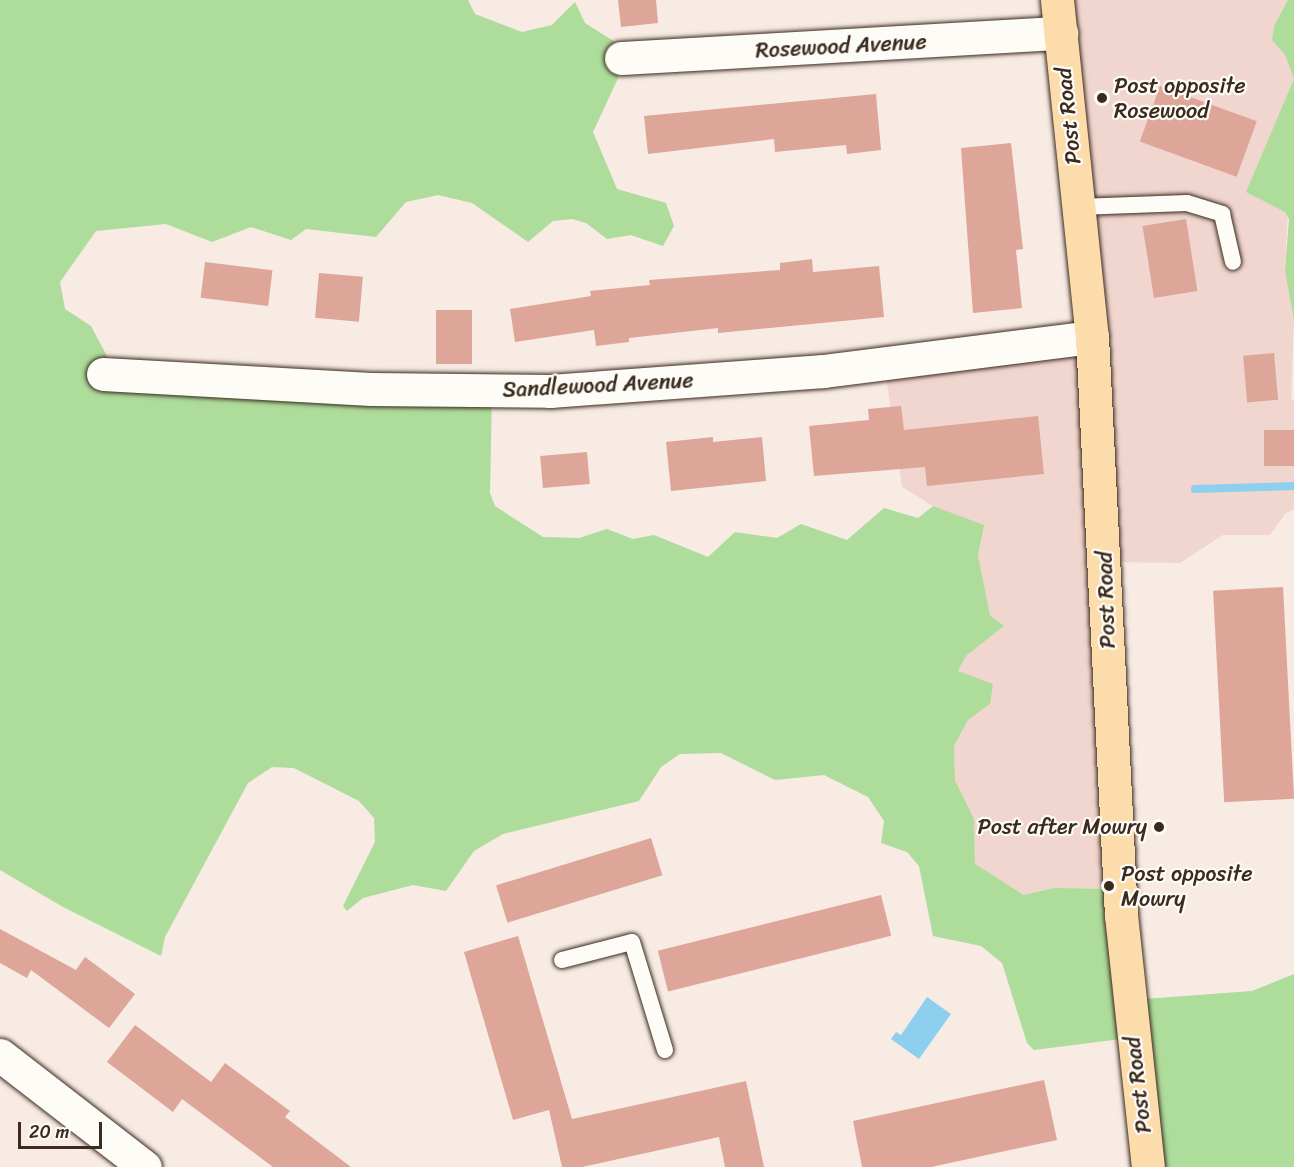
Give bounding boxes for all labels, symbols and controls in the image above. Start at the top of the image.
street label: Rosewood Avenue [755,28,927,64]
street label: Post Road [1050,66,1086,166]
place label: Post opposite Rosewood [1114,72,1246,124]
marker: Post opposite Rosewood [1095,91,1109,105]
street label: Sandlewood Avenue [502,367,694,403]
street label: Post Road [1091,551,1121,649]
place label: Post after Mowry [977,814,1147,840]
marker: Post after Mowry [1152,820,1166,834]
place label: Post opposite Mowry [1121,860,1253,912]
marker: Post opposite Mowry [1102,879,1116,893]
street label: Post Road [1119,1035,1157,1135]
scale bar [21,1110,105,1148]
text: 20 m [29,1116,69,1148]

